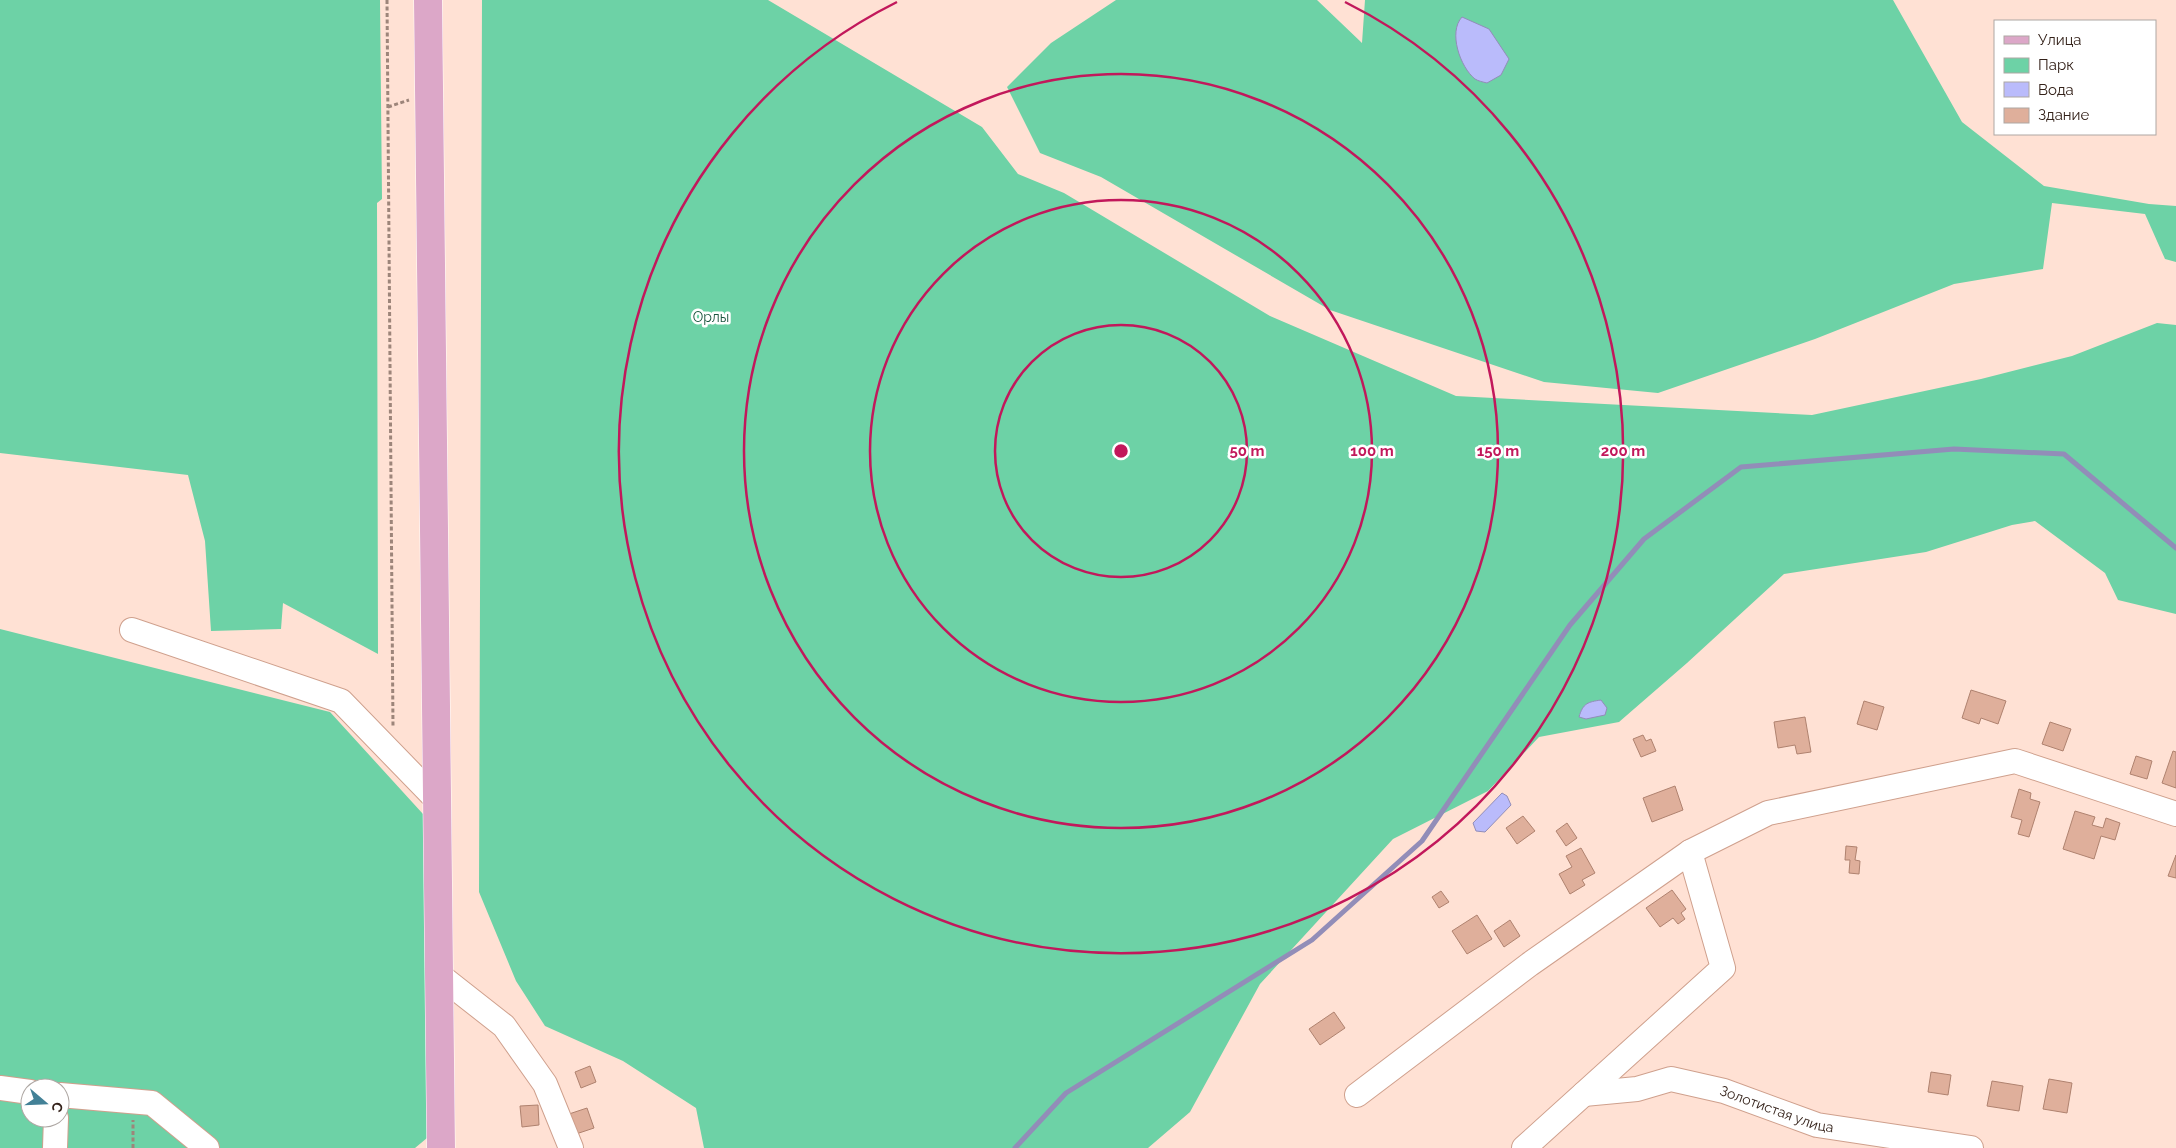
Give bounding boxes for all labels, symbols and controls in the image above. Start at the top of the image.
legend [1994,20,2156,135]
text: Улица [2038,31,2082,49]
text: Парк [2038,56,2074,74]
text: Вода [2038,81,2074,99]
text: Здание [2038,106,2090,124]
park label: Орлы [693,309,729,325]
centre of rings [1112,442,1130,460]
text: 50 m [1229,442,1265,460]
text: 100 m [1350,442,1394,460]
text: 150 m [1477,442,1519,460]
text: 200 m [1601,442,1645,460]
north arrow [20,1078,70,1128]
street label: Золотистая улица [1718,1082,1835,1135]
text: С [48,1100,66,1115]

